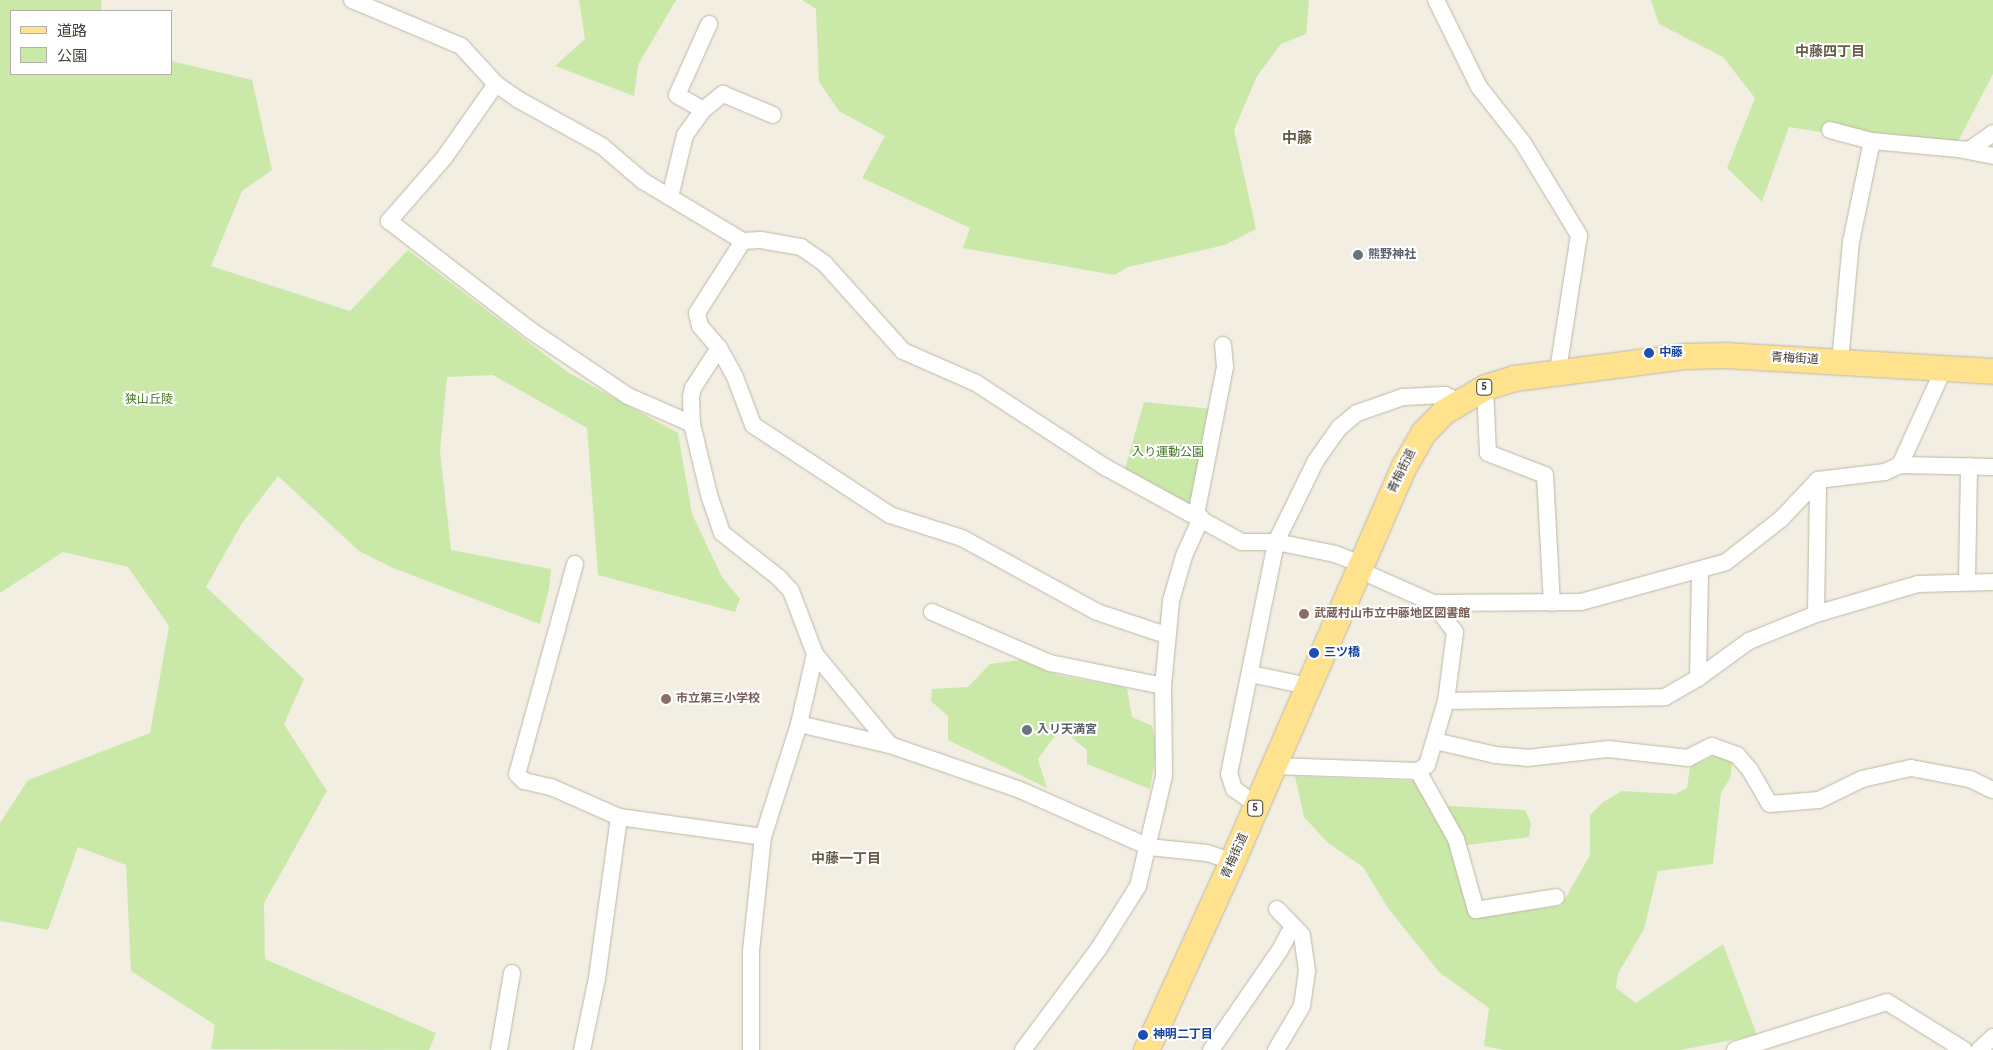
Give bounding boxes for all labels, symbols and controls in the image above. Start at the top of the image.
legend [10,10,172,75]
text: 道路 [57,22,87,40]
district label: 中藤四丁目 [1795,43,1865,59]
text: 公園 [57,47,87,65]
district label: 中藤 [1282,130,1312,148]
place label: 熊野神社 [1368,248,1416,262]
marker: 熊野神社 [1352,249,1364,261]
place label: 中藤 [1659,346,1683,360]
marker: 中藤 [1643,347,1655,359]
street label: 青梅街道 [1771,351,1819,367]
road number: 5 [1475,378,1493,396]
park label: 狭山丘陵 [125,393,173,407]
park label: 入り運動公園 [1132,446,1204,460]
street label: 青梅街道 [1385,446,1419,496]
place label: 武蔵村山市立中藤地区図書館 [1314,607,1470,621]
marker: 武蔵村山市立中藤地区図書館 [1298,608,1310,620]
place label: 三ツ橋 [1324,646,1360,660]
marker: 三ツ橋 [1308,647,1320,659]
place label: 市立第三小学校 [676,692,760,706]
marker: 市立第三小学校 [660,693,672,705]
place label: 入リ天満宮 [1037,723,1097,737]
marker: 入リ天満宮 [1021,724,1033,736]
road number: 5 [1246,800,1264,816]
street label: 青梅街道 [1219,831,1251,881]
district label: 中藤一丁目 [811,850,881,866]
place label: 神明二丁目 [1153,1028,1213,1042]
marker: 神明二丁目 [1137,1029,1149,1041]

